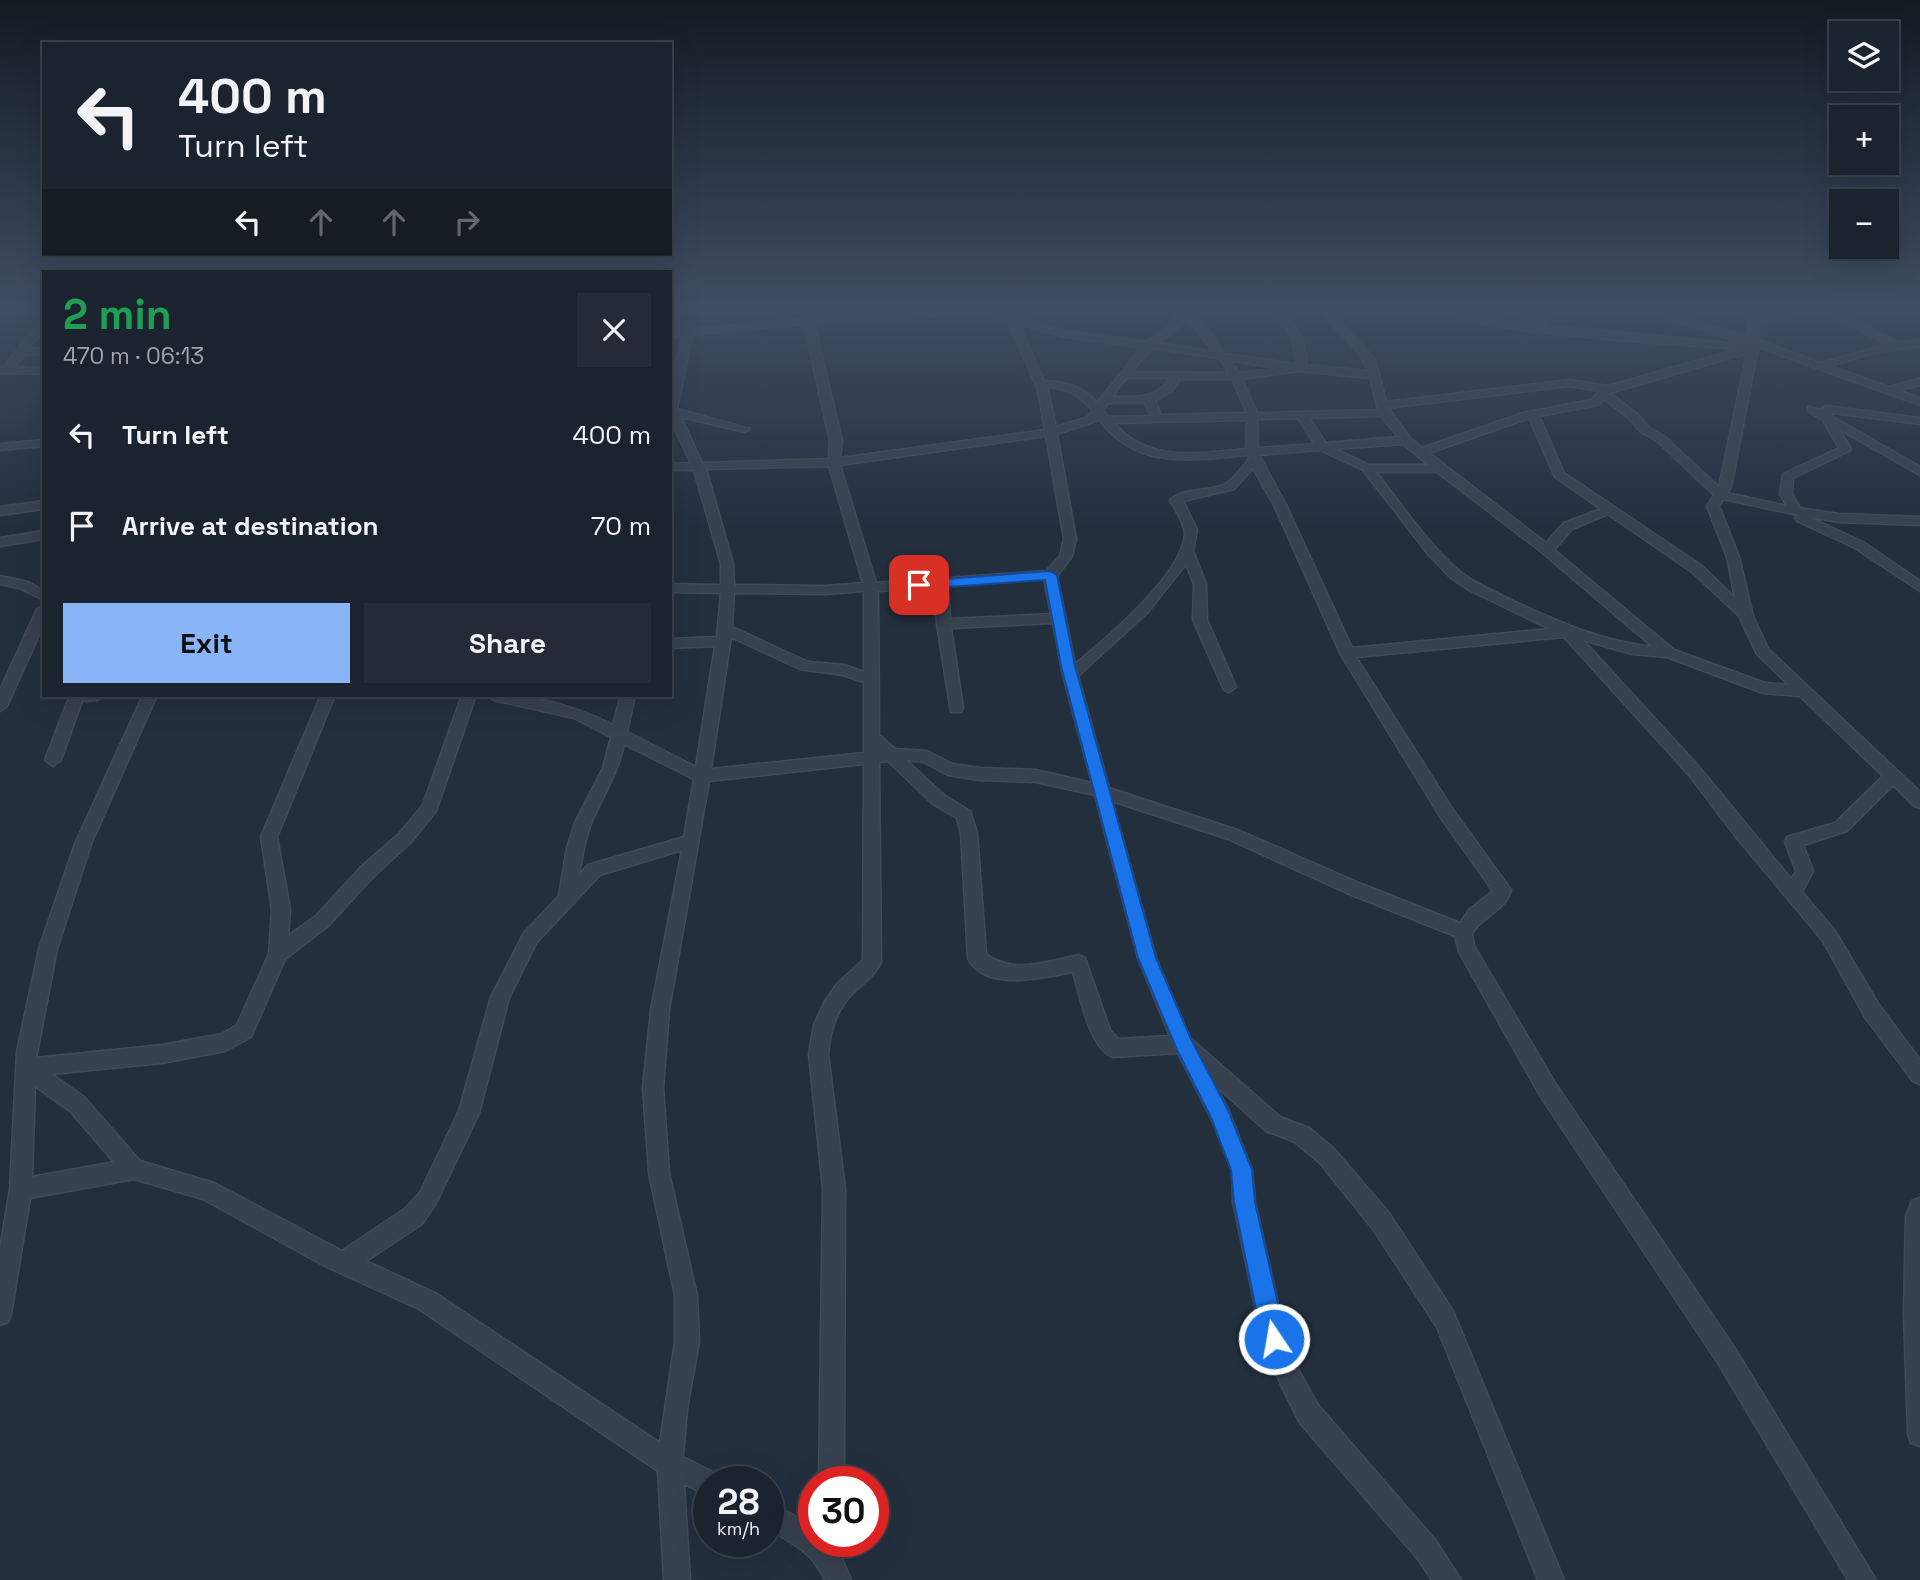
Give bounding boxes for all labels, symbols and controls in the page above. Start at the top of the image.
map controls [1829,21,1899,259]
button: layers [1829,21,1899,91]
text: 400 m [178,65,327,127]
icon: left [63,70,154,161]
button: + [1829,105,1899,175]
text: Turn left [178,126,308,166]
button: − [1829,189,1899,259]
icon: left [229,203,267,241]
icon: ahead [302,203,340,241]
icon: ahead [375,203,413,241]
icon: right [448,203,486,241]
text: 2 min [63,288,172,341]
button: close [577,293,651,367]
text: 470 m · 06:13 [63,341,204,371]
icon: left [63,416,101,454]
text: Turn left [122,418,229,452]
text: 400 m [572,418,651,452]
icon: arrive [63,507,101,545]
text: Arrive at destination [122,509,379,543]
text: 70 m [591,509,651,543]
pin [889,555,949,615]
icon: arrive [900,566,938,604]
button: Exit [63,603,350,683]
button: Share [364,603,651,683]
position arrow [1237,1302,1311,1376]
speed limit sign: 30 [798,1466,889,1557]
text: 28 [718,1480,759,1524]
text: km/h [717,1517,760,1540]

